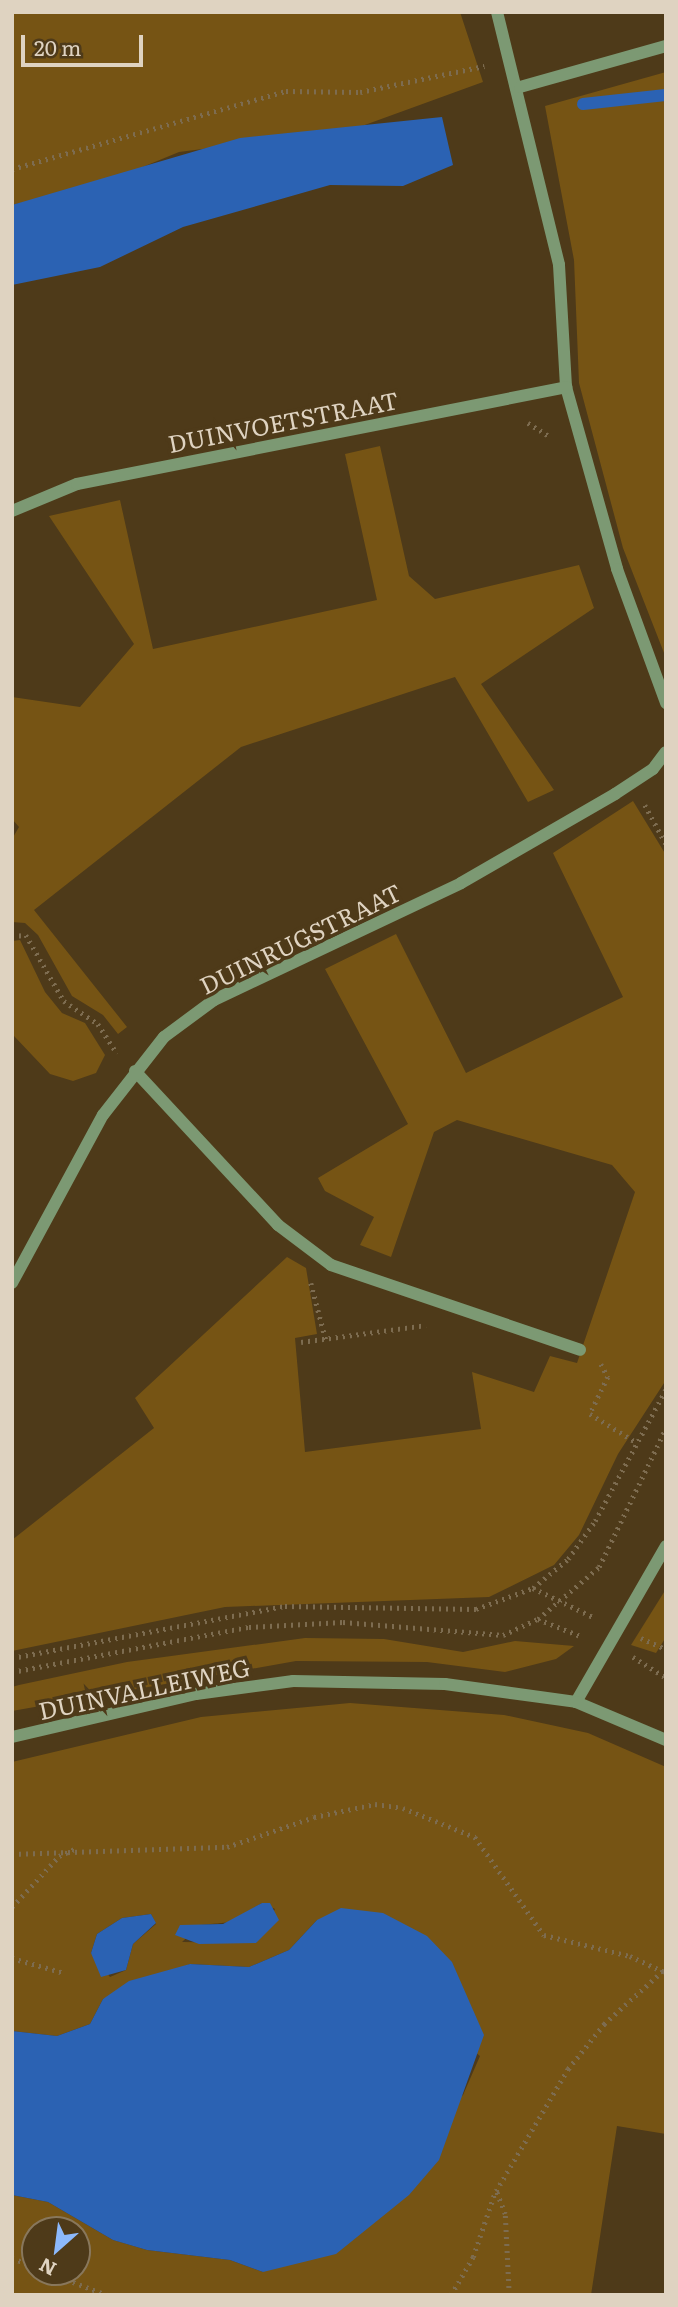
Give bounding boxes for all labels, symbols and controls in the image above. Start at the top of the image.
scale bar [24,21,147,65]
text: 20 m [34,31,81,62]
street label: DUINVOETSTRAAT [165,385,401,457]
street label: DUINRUGSTRAAT [195,877,405,999]
street label: DUINVALLEIWEG [36,1652,252,1724]
north arrow [21,2216,91,2286]
text: N [33,2252,61,2284]

